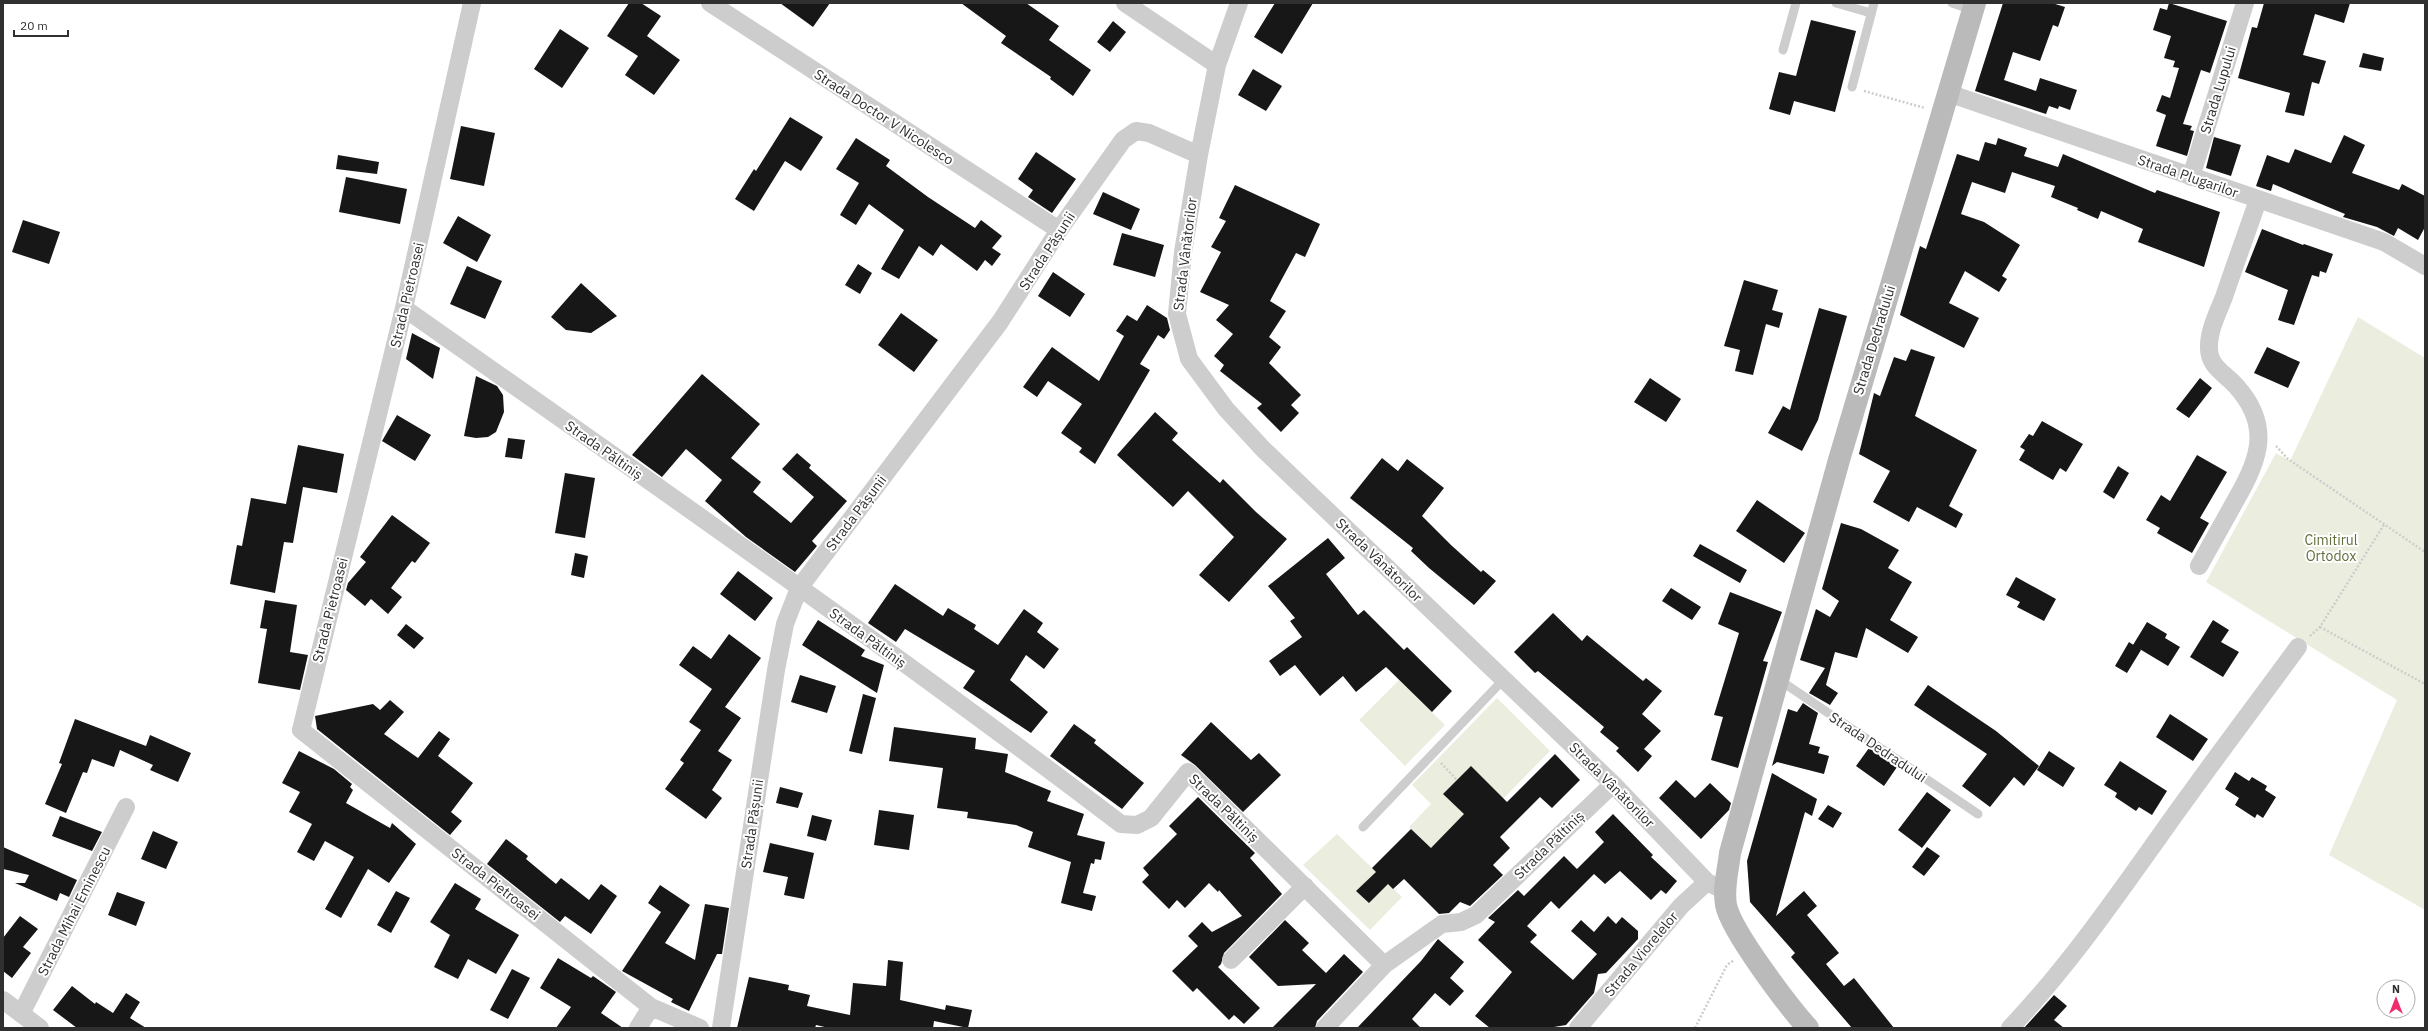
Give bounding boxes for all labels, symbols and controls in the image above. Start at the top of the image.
scale bar [14,12,68,38]
text: 20 m [20,18,48,33]
street label: Strada Lupului [2196,44,2240,136]
street label: Strada Doctor V Nicolesco [811,65,957,169]
street label: Strada Plugarilor [2135,150,2241,202]
street label: Strada Vânătorilor [1169,197,1201,311]
street label: Strada Pășunii [1015,208,1079,294]
street label: Strada Pietroasei [386,241,428,349]
street label: Strada Dedradului [1849,283,1899,397]
street label: Strada Păltiniș [562,417,646,484]
street label: Strada Pășunii [822,472,890,554]
street label: Strada Vânătorilor [1332,514,1426,606]
park label: Cimitirul Ortodox [2304,531,2358,565]
street label: Strada Pietroasei [308,556,352,664]
street label: Strada Păltiniș [826,604,910,672]
street label: Strada Dedradului [1826,708,1930,786]
street label: Strada Vânătorilor [1565,738,1659,832]
street label: Strada Păltiniș [1185,770,1263,846]
street label: Strada Pășunii [737,778,767,870]
street label: Strada Păltiniș [1510,807,1588,883]
street label: Strada Mihai Eminescu [34,843,114,979]
street label: Strada Pietroasei [448,844,544,924]
street label: Strada Viorelelor [1600,908,1682,1000]
north arrow [2376,979,2416,1019]
text: N [2392,982,2400,996]

